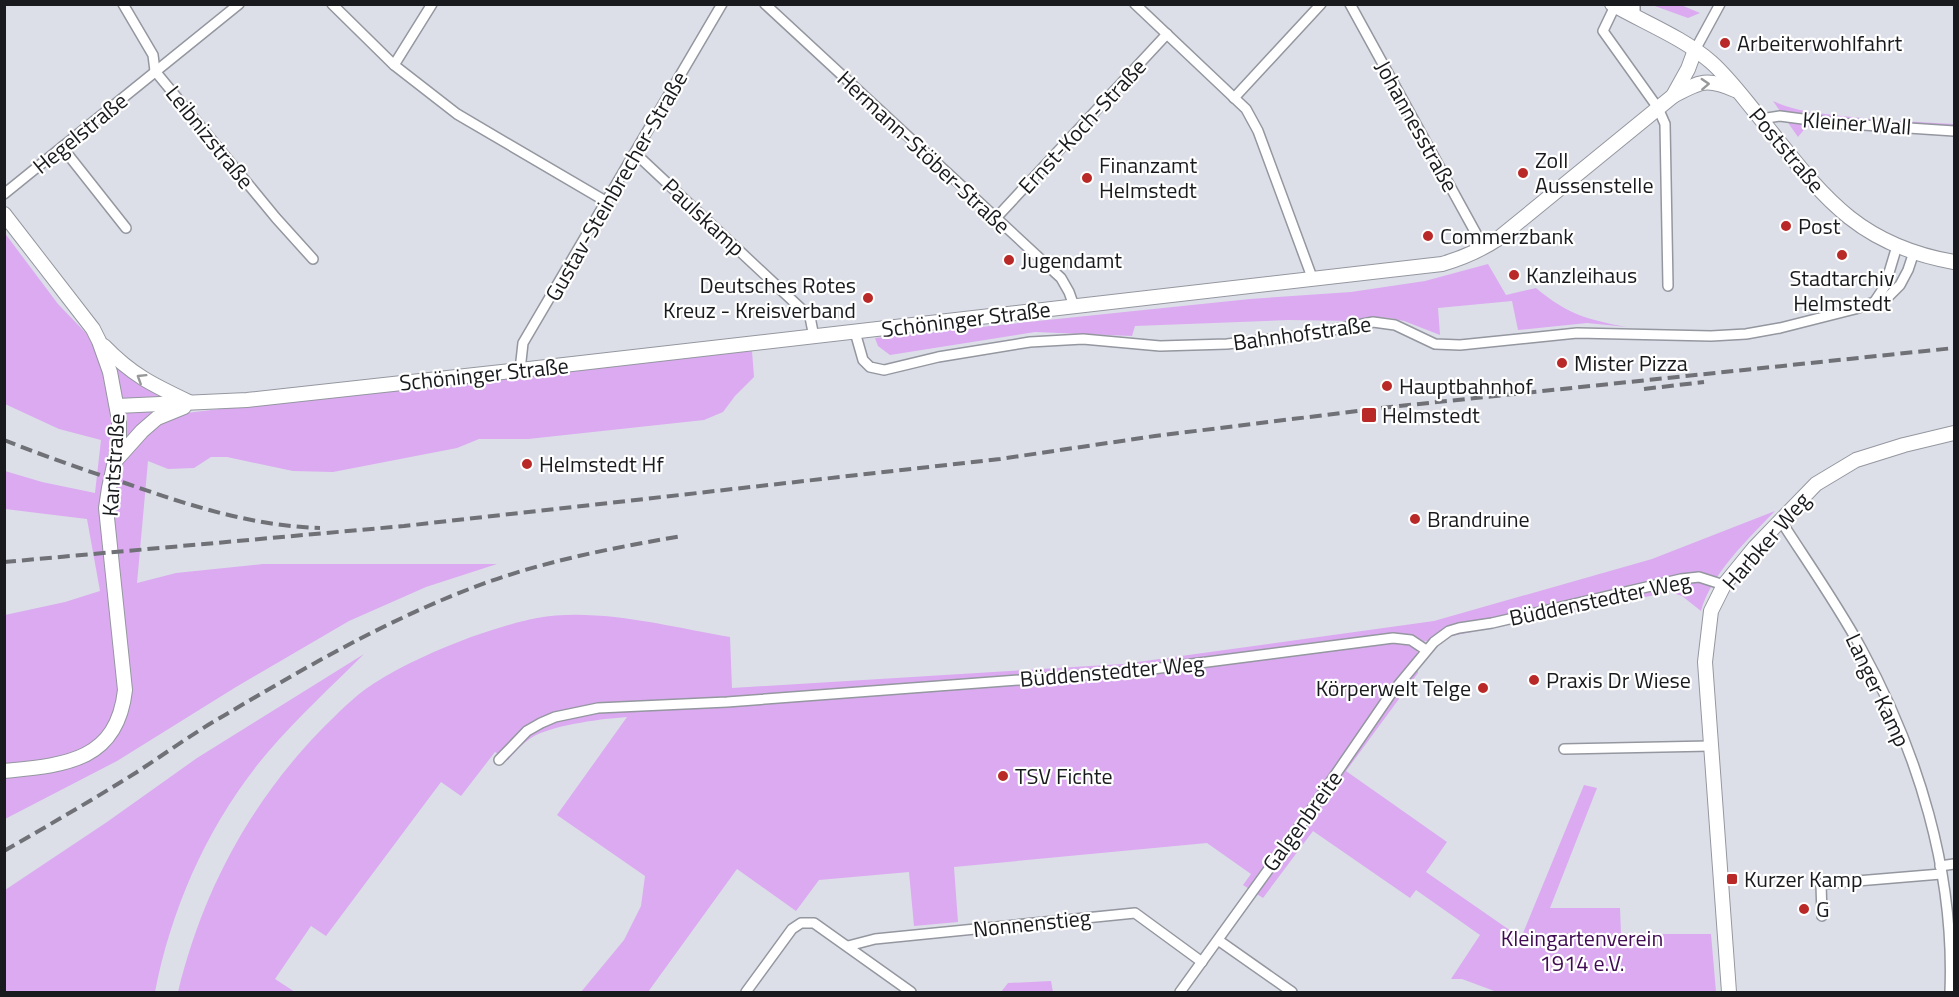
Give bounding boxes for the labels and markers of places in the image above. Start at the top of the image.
place label: Arbeiterwohlfahrt [1737,26,1903,60]
marker: Arbeiterwohlfahrt [1718,36,1732,50]
place label: Zoll Aussenstelle [1535,143,1654,202]
place label: Finanzamt Helmstedt [1099,148,1197,207]
marker: Zoll Aussenstelle [1516,166,1530,180]
marker: Finanzamt Helmstedt [1080,171,1094,185]
place label: Post [1798,209,1841,243]
place label: Commerzbank [1440,219,1574,253]
marker: Post [1779,219,1793,233]
marker: Commerzbank [1421,229,1435,243]
place label: Jugendamt [1021,243,1122,277]
marker: Stadtarchiv Helmstedt [1835,248,1849,262]
marker: Jugendamt [1002,253,1016,267]
place label: Kanzleihaus [1526,258,1637,292]
place label: Stadtarchiv Helmstedt [1789,261,1895,320]
place label: Deutsches Rotes Kreuz - Kreisverband [663,268,856,327]
marker: Kanzleihaus [1507,268,1521,282]
marker: Deutsches Rotes Kreuz - Kreisverband [861,291,875,305]
place label: Mister Pizza [1574,346,1688,380]
marker: Mister Pizza [1555,356,1569,370]
place label: Hauptbahnhof [1399,369,1533,403]
marker: Hauptbahnhof [1380,379,1394,393]
place label: Helmstedt [1382,398,1480,432]
marker: Helmstedt [1360,406,1378,424]
place label: Helmstedt Hf [539,447,664,481]
marker: Helmstedt Hf [520,457,534,471]
place label: Brandruine [1427,502,1530,536]
marker: Brandruine [1408,512,1422,526]
place label: Praxis Dr Wiese [1546,663,1691,697]
place label: Körperwelt Telge [1316,671,1471,705]
marker: Praxis Dr Wiese [1527,673,1541,687]
marker: Körperwelt Telge [1476,681,1490,695]
place label: TSV Fichte [1015,759,1113,793]
marker: TSV Fichte [996,769,1010,783]
place label: Kurzer Kamp [1744,862,1863,896]
marker: Kurzer Kamp [1725,872,1739,886]
place label: G [1816,892,1830,926]
marker: G [1797,902,1811,916]

